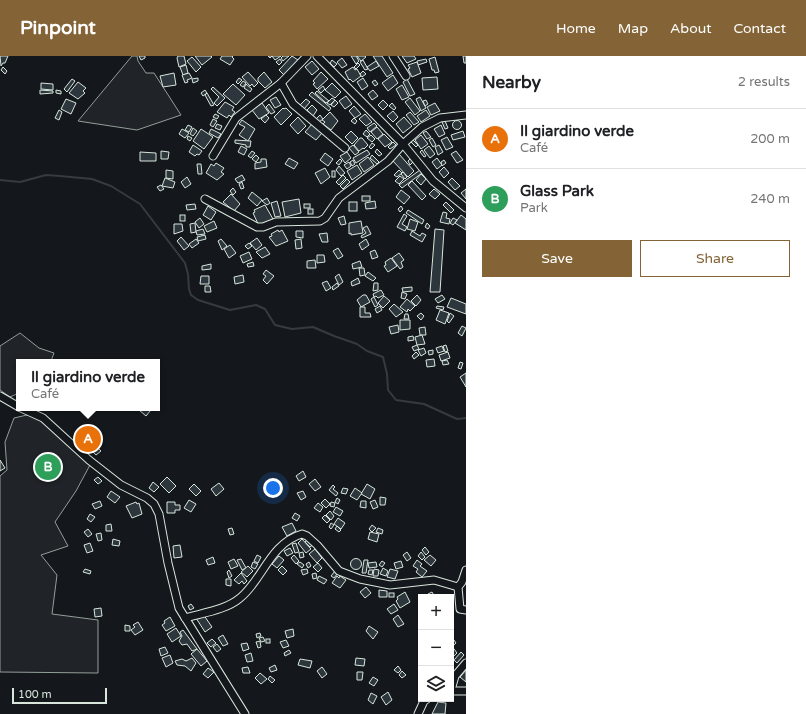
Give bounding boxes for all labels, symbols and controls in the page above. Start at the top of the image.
text: Pinpoint [20,17,96,39]
text: Home [556,20,596,37]
text: Map [618,20,648,37]
text: About [670,20,712,37]
text: Contact [734,20,786,37]
text: Nearby [482,72,541,93]
text: 2 results [738,74,790,90]
text: Il giardino verde [520,122,634,140]
text: A [490,131,500,147]
text: 200 m [750,131,790,147]
text: Café [520,140,548,156]
text: Glass Park [520,182,594,200]
text: B [490,191,500,207]
text: 240 m [750,191,790,207]
text: Park [520,200,548,216]
button: Save [482,240,632,277]
button: Share [640,240,790,277]
popup [16,359,160,411]
text: Il giardino verde [31,368,145,386]
text: Café [31,386,59,402]
pin: A [75,424,101,454]
pin: B [35,452,61,482]
your location [263,478,283,498]
map controls [418,594,454,702]
button: + [418,594,454,630]
button: − [418,630,454,666]
button: layers [418,666,454,702]
scale bar [12,686,107,705]
text: 100 m [18,688,52,701]

